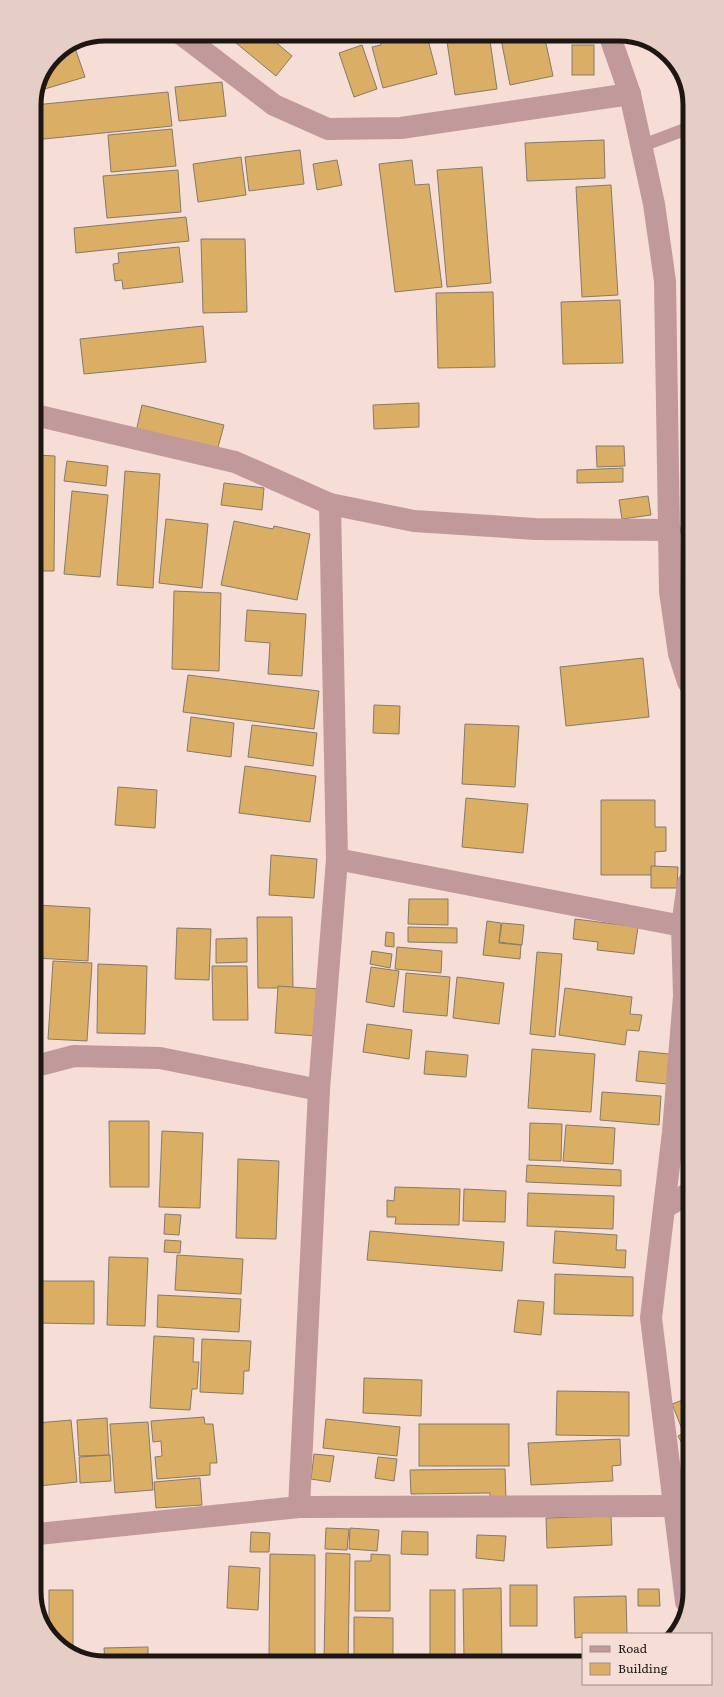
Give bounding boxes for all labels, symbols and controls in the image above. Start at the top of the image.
legend [582,1633,712,1685]
text: Road [618,1639,648,1657]
text: Building [618,1659,668,1677]

